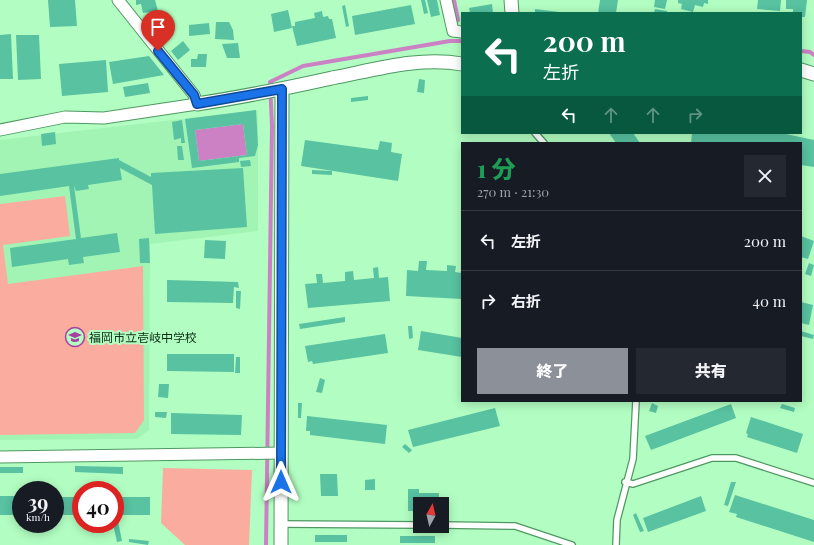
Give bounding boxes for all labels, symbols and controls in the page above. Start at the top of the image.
pin [141,10,175,51]
icon: arrive [147,16,169,38]
text: 200 m [543,22,626,59]
icon: left [477,28,529,80]
text: 左折 [543,60,579,84]
icon: left [558,104,580,126]
icon: ahead [600,104,622,126]
icon: ahead [642,104,664,126]
icon: right [684,104,706,126]
text: 1 分 [477,152,516,184]
button: close [744,155,786,197]
text: 270 m · 21:30 [477,183,549,200]
icon: left [477,230,499,252]
text: 左折 [511,231,541,251]
text: 200 m [744,231,786,251]
icon: right [477,290,499,312]
text: 右折 [511,291,541,311]
text: 40 m [753,291,786,311]
school or university icon: 福岡市立壱岐中学校 [64,326,86,348]
place label: 福岡市立壱岐中学校 [89,329,197,345]
button: 終了 [477,348,628,394]
button: 共有 [636,348,786,394]
position arrow [260,461,302,503]
speed limit sign: 40 [72,481,124,533]
text: 39 [28,488,48,515]
north arrow [413,497,449,533]
map controls [413,497,449,533]
text: km/h [26,510,50,524]

